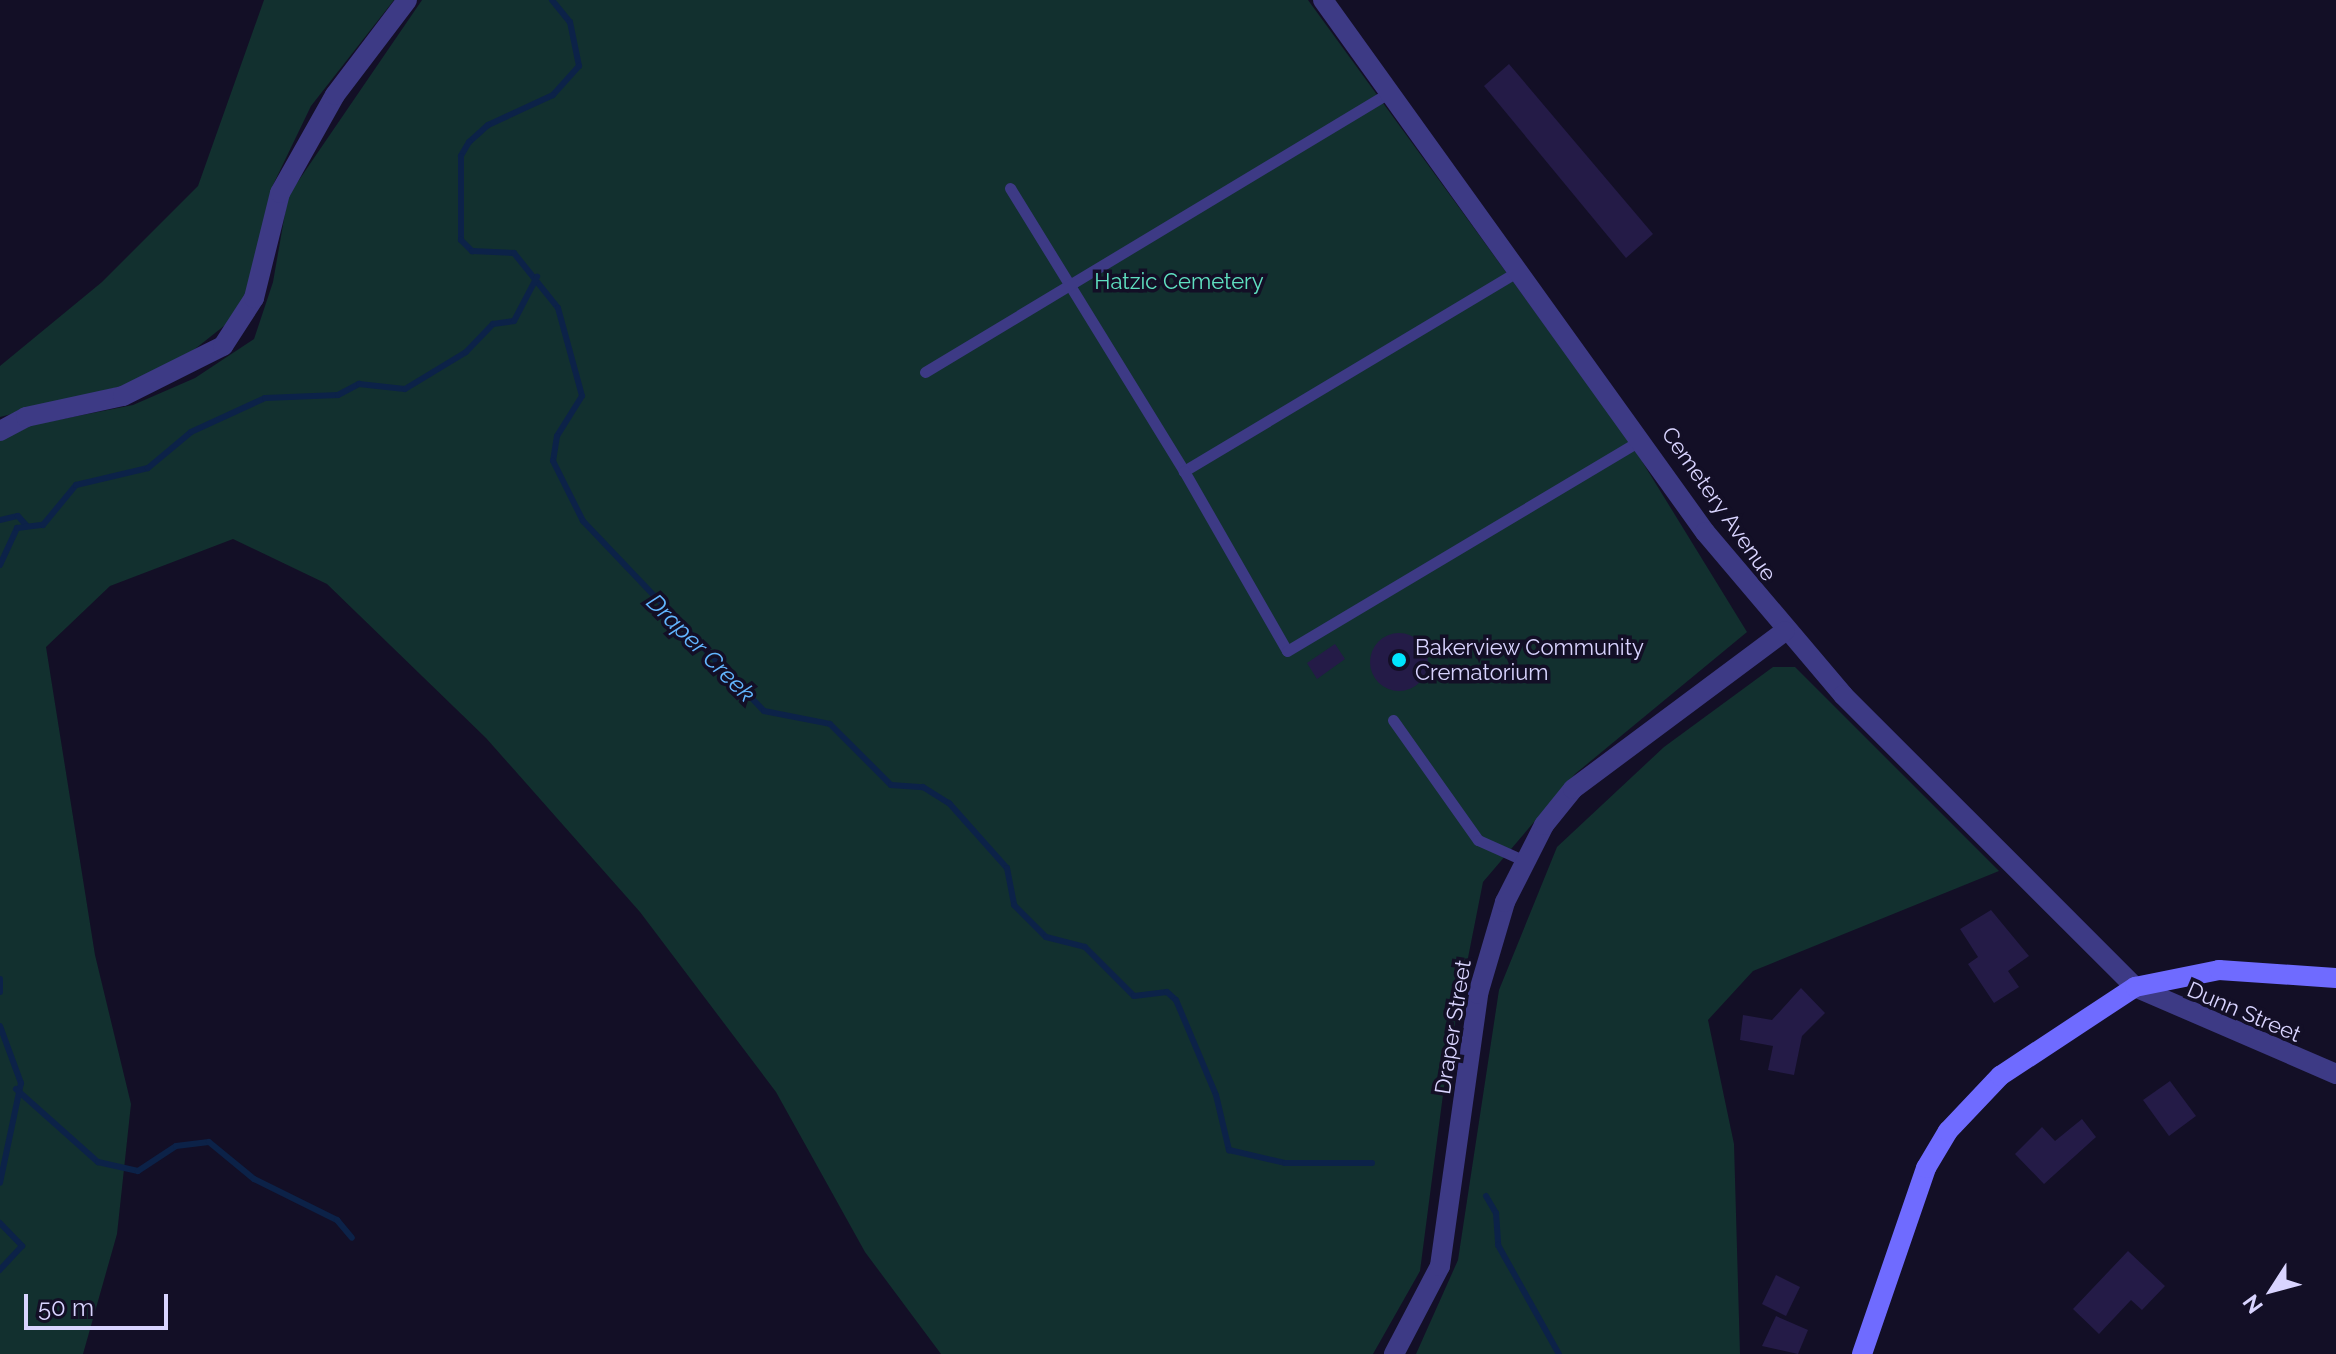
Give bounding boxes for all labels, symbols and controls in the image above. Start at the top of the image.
park label: Hatzic Cemetery [1094,269,1264,295]
street label: Cemetery Avenue [1656,421,1782,587]
water label: Draper Creek [641,588,761,708]
place label: Bakerview Community Crematorium [1415,634,1645,686]
marker: Bakerview Community Crematorium [1390,651,1408,669]
street label: Draper Street [1429,958,1477,1096]
street label: Dunn Street [2183,976,2305,1048]
north arrow [2232,1250,2312,1330]
scale bar [28,1278,172,1328]
text: N [2237,1290,2268,1319]
text: 50 m [38,1293,94,1322]

